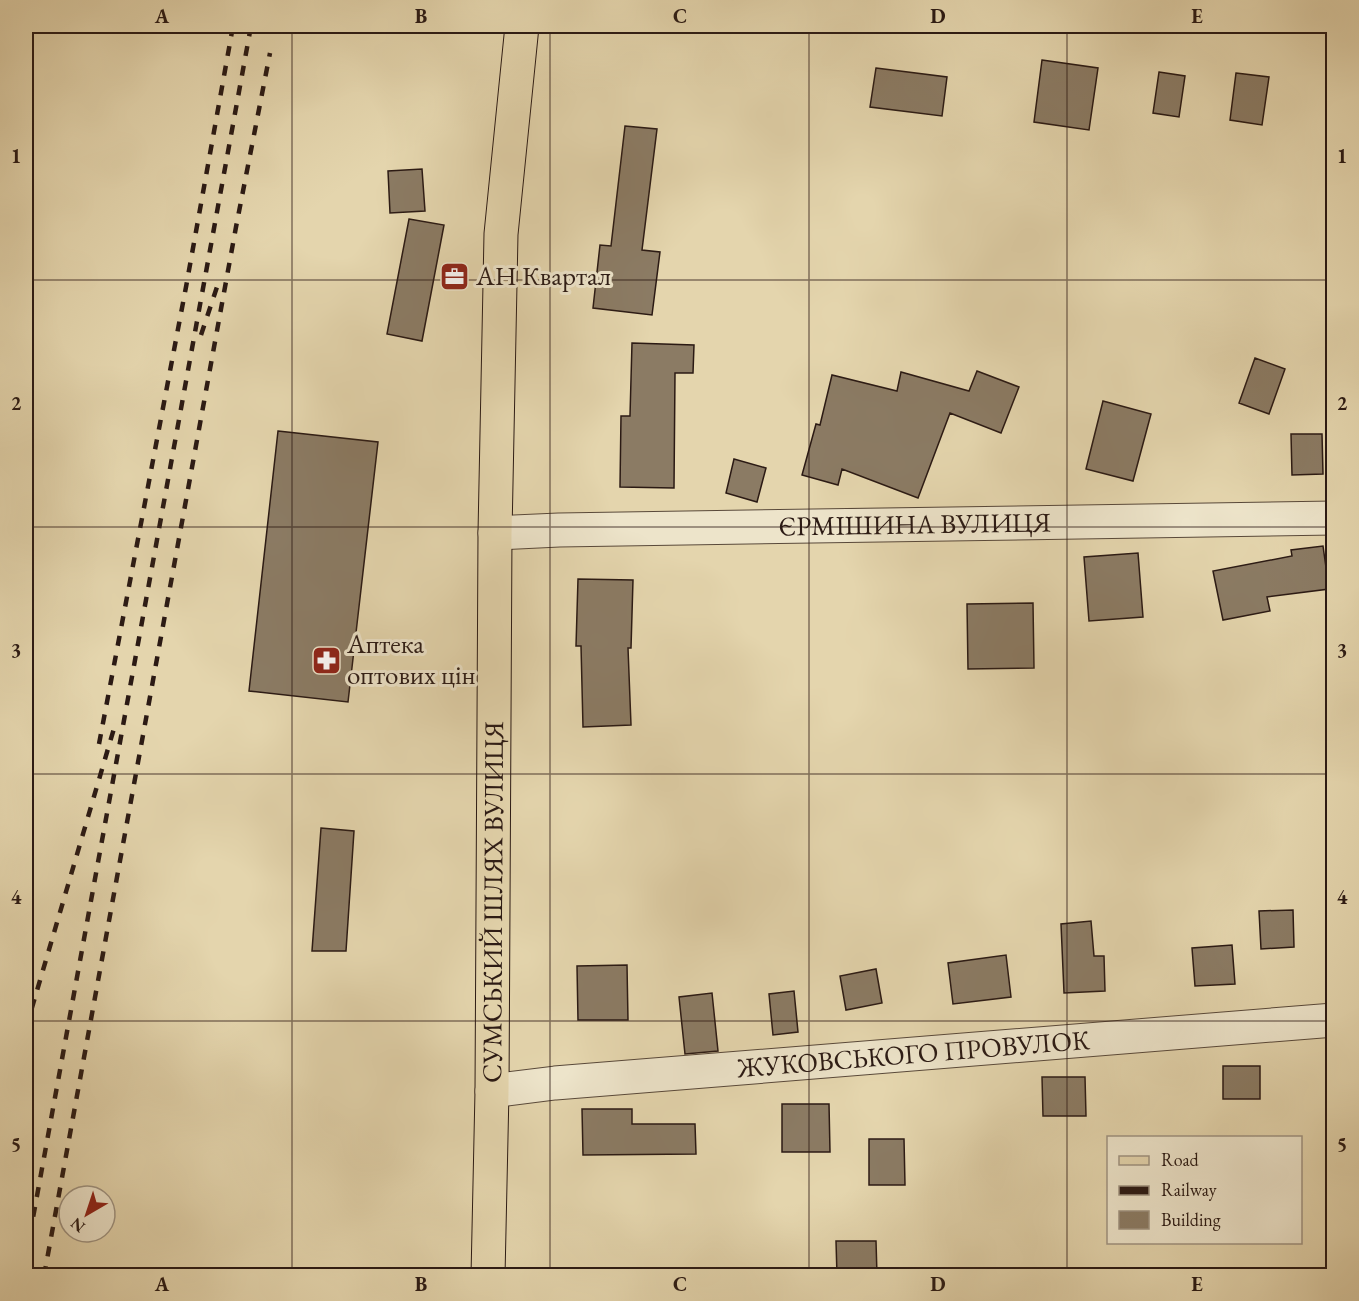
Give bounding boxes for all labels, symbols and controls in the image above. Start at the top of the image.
text: A [154,3,170,29]
text: B [415,3,427,29]
text: C [673,3,687,29]
text: D [930,3,946,29]
text: E [1191,3,1203,29]
text: 1 [11,143,21,169]
text: 1 [1337,143,1347,169]
place label: АН Квартал [475,258,611,293]
office icon: АН Квартал [439,260,471,292]
text: 2 [11,390,22,416]
text: 2 [1337,390,1348,416]
street label: ЄРМІШИНА ВУЛИЦЯ [778,504,1051,544]
place label: Аптека оптових цін [346,626,476,692]
text: 3 [11,637,21,663]
text: 3 [1337,637,1347,663]
pharmacy icon: Аптека оптових цін [310,644,342,676]
street label: СУМСЬКИЙ ШЛЯХ ВУЛИЦЯ [474,721,511,1083]
text: 4 [11,884,22,910]
text: 4 [1337,884,1348,910]
street label: ЖУКОВСЬКОГО ПРОВУЛОК [735,1022,1091,1085]
text: 5 [11,1131,21,1157]
text: 5 [1337,1131,1347,1157]
legend [1107,1136,1302,1244]
text: Road [1161,1148,1200,1171]
text: Railway [1161,1178,1217,1201]
north arrow [57,1184,117,1244]
text: Building [1161,1208,1221,1231]
text: N [66,1213,90,1238]
text: A [154,1271,170,1297]
text: B [415,1271,427,1297]
text: C [673,1271,687,1297]
text: D [930,1271,946,1297]
text: E [1191,1271,1203,1297]

